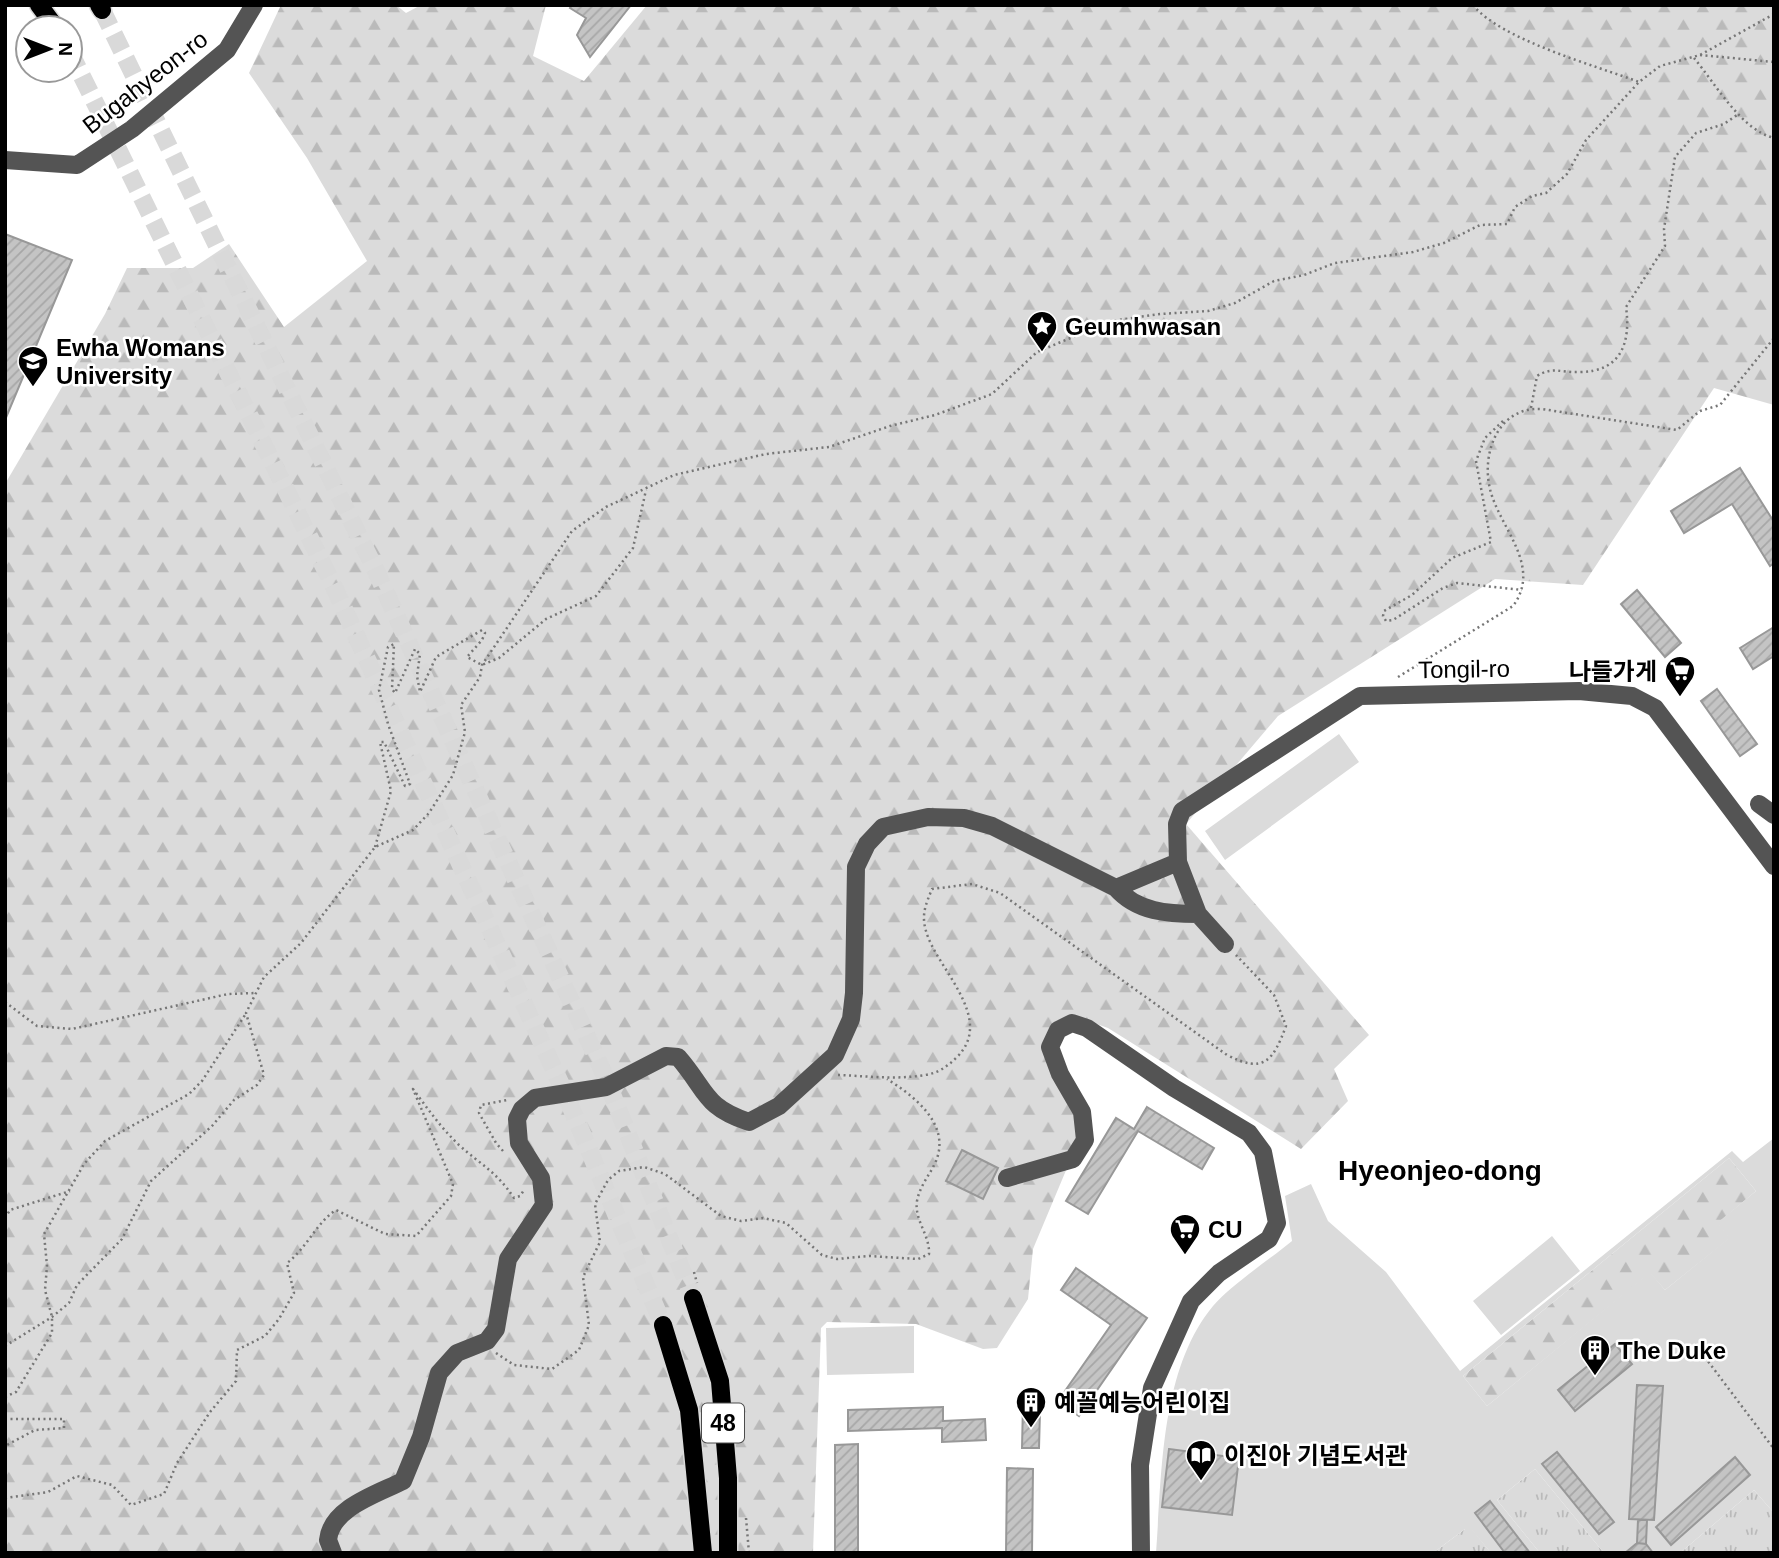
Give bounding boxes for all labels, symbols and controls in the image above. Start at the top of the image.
north arrow [14,14,84,84]
street label: Bugahyeon-ro [77,25,213,139]
text: N [55,42,76,56]
place icon: Geumhwasan [1025,309,1059,353]
place label: Geumhwasan [1065,313,1221,340]
place label: Ewha Womans University [56,334,225,389]
school or university icon: Ewha Womans University [16,344,50,388]
supermarket icon: 나들가게 [1663,654,1697,698]
street label: Tongil-ro [1418,655,1510,683]
place label: 나들가게 [1569,658,1657,685]
district label: Hyeonjeo-dong [1338,1155,1542,1186]
supermarket icon: CU [1168,1212,1202,1256]
place label: CU [1208,1216,1243,1243]
building icon: The Duke [1578,1333,1612,1377]
place label: The Duke [1618,1337,1726,1364]
building icon: 예꼴예능어린이집 [1014,1385,1048,1429]
place label: 예꼴예능어린이집 [1054,1389,1231,1416]
road number: 48 [702,1404,744,1442]
library icon: 이진아 기념도서관 [1184,1438,1218,1482]
place label: 이진아 기념도서관 [1224,1442,1407,1469]

